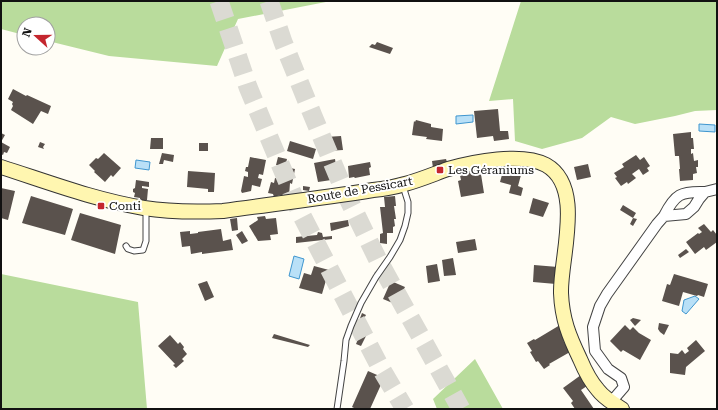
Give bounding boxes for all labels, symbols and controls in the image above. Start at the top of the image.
north arrow [16,16,56,56]
text: N [20,26,35,39]
place label: Les Géraniums [448,163,534,177]
marker: Les Géraniums [435,165,445,175]
street label: Route de Pessicart [306,174,414,206]
place label: Conti [109,199,141,213]
marker: Conti [96,201,106,211]

